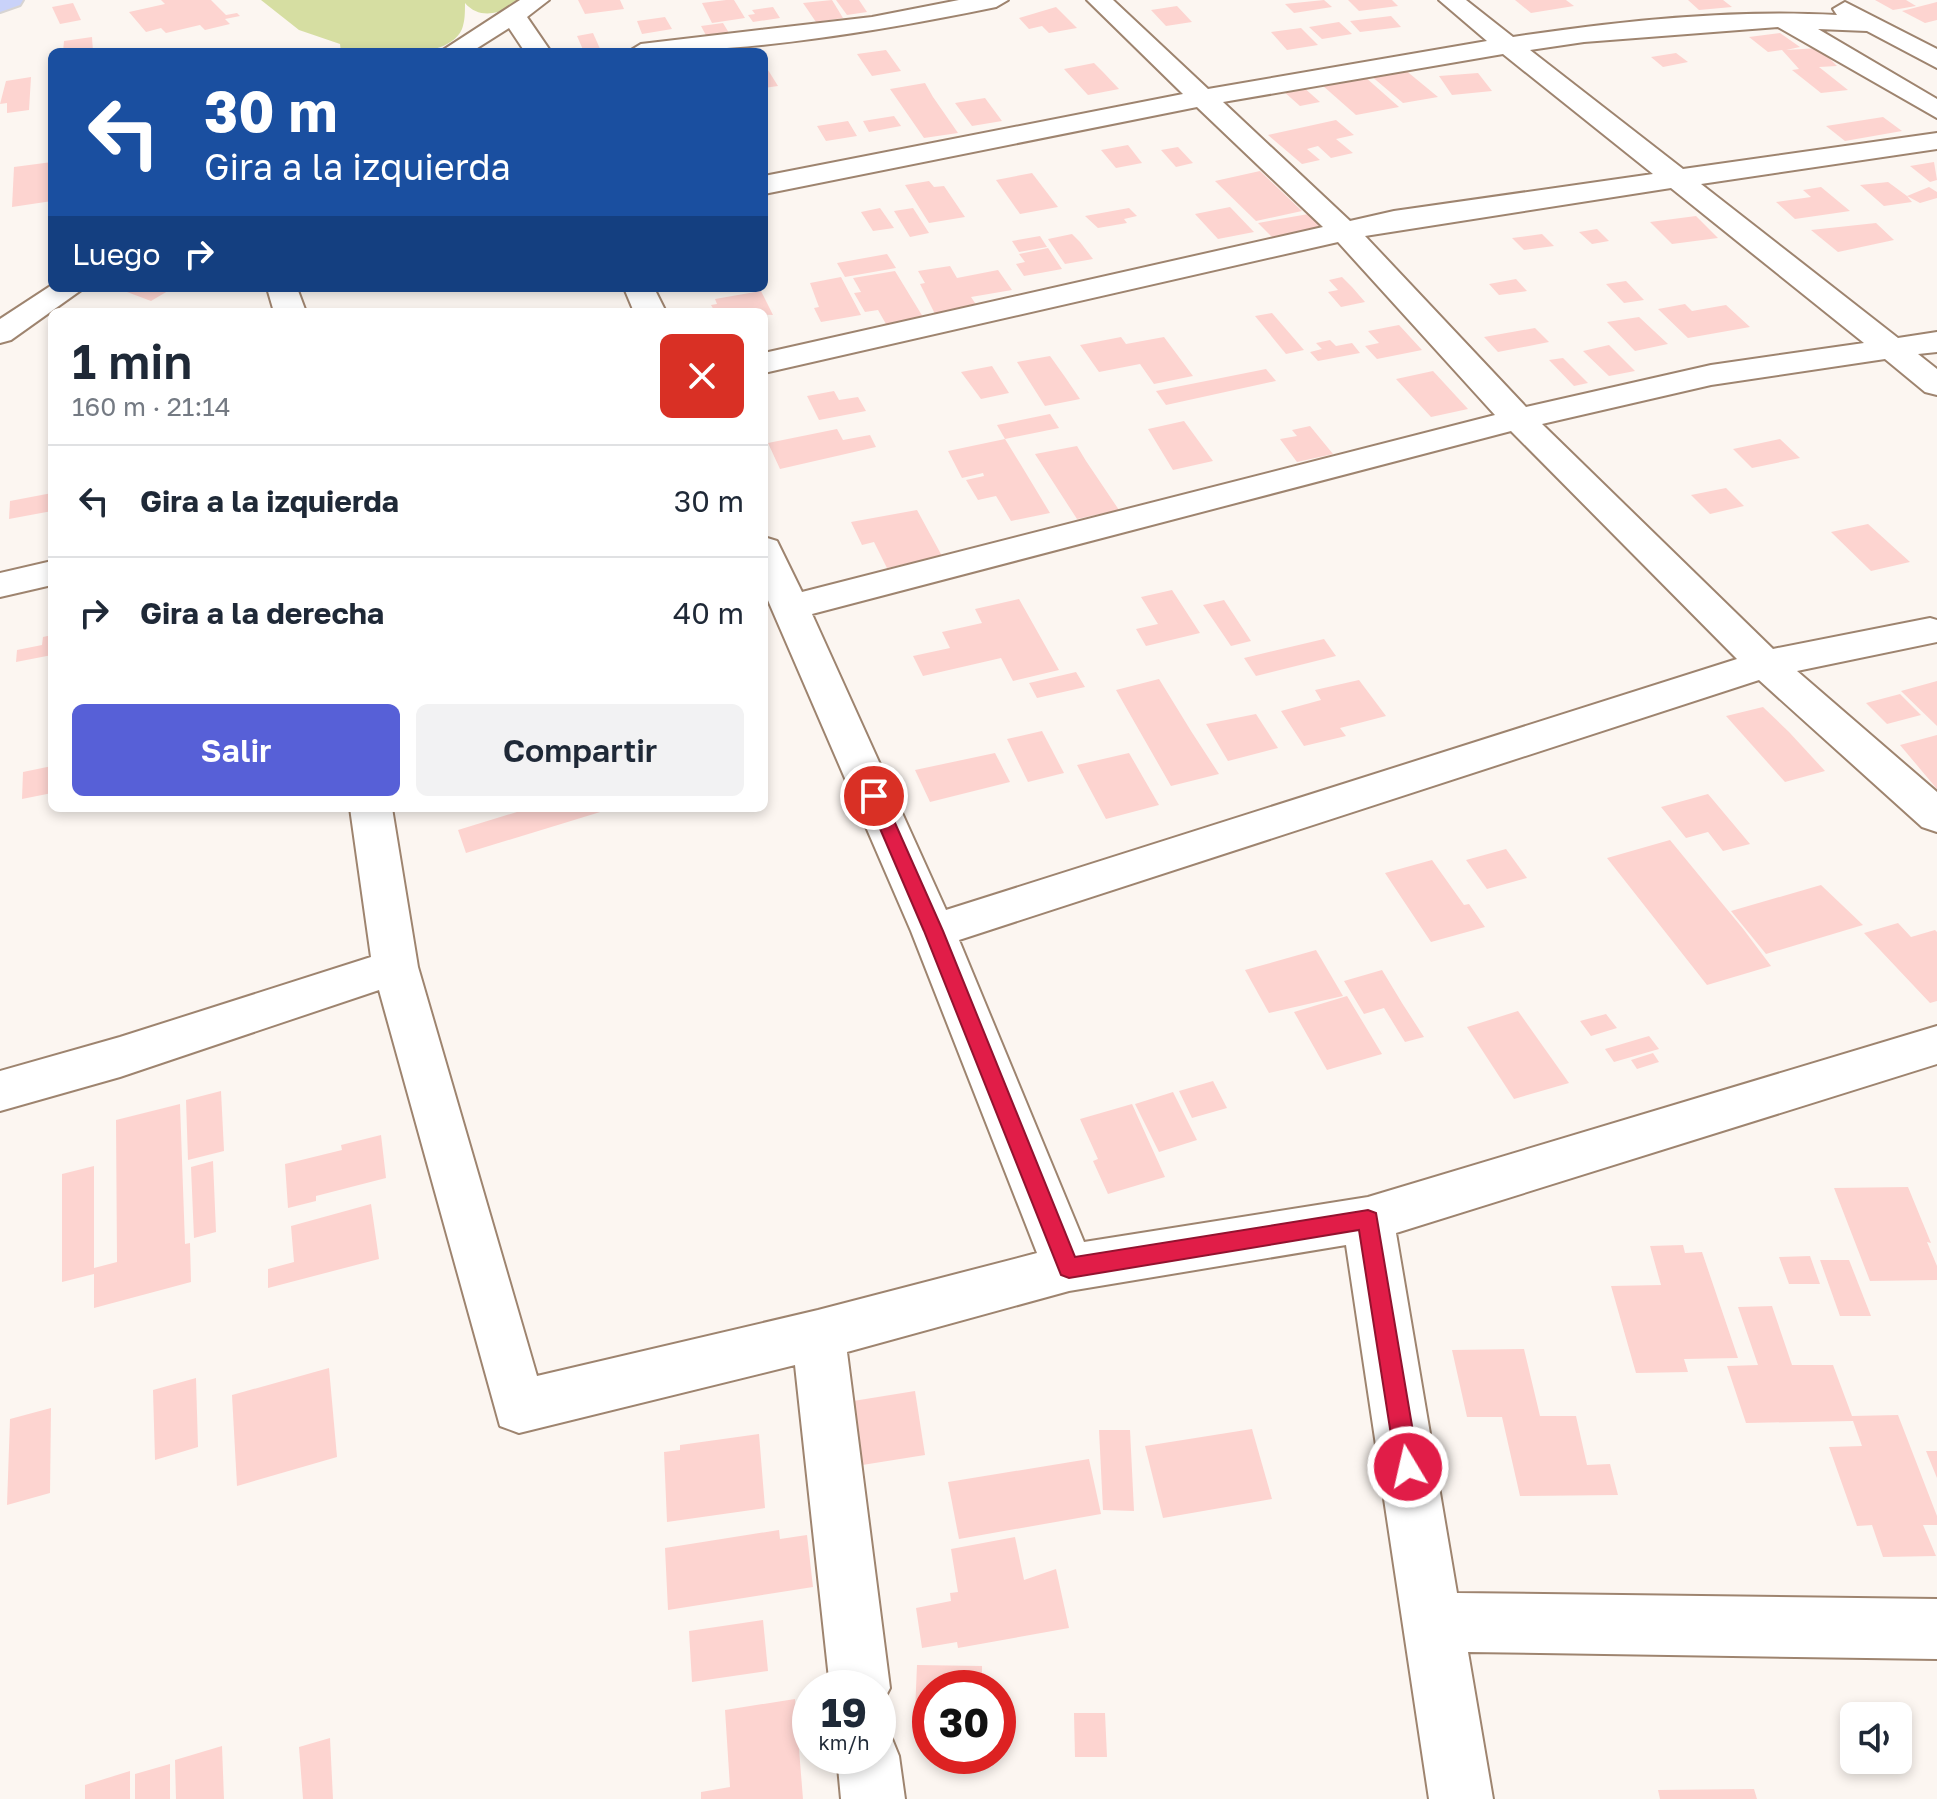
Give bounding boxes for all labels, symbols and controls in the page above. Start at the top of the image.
text: 30 m [204,77,338,144]
icon: left [72,80,176,184]
text: Gira a la izquierda [204,145,511,188]
icon: right [177,232,221,276]
text: Luego [72,236,161,272]
text: 1 min [72,332,192,390]
button: close [660,334,744,418]
text: 160 m · 21:14 [72,391,231,422]
icon: left [72,479,116,523]
text: Gira a la izquierda [140,483,399,519]
text: 30 m [674,483,744,519]
icon: right [72,591,116,635]
text: Gira a la derecha [140,595,384,631]
text: 40 m [673,595,744,631]
button: Salir [72,704,400,796]
button: Compartir [416,704,744,796]
pin [840,762,908,830]
icon: arrive [852,774,896,818]
position arrow [1366,1425,1450,1509]
speed limit sign: 30 [912,1670,1016,1774]
text: 19 [821,1688,867,1736]
map controls [1840,1702,1912,1774]
button: sound [1840,1702,1912,1774]
text: km/h [819,1730,869,1754]

